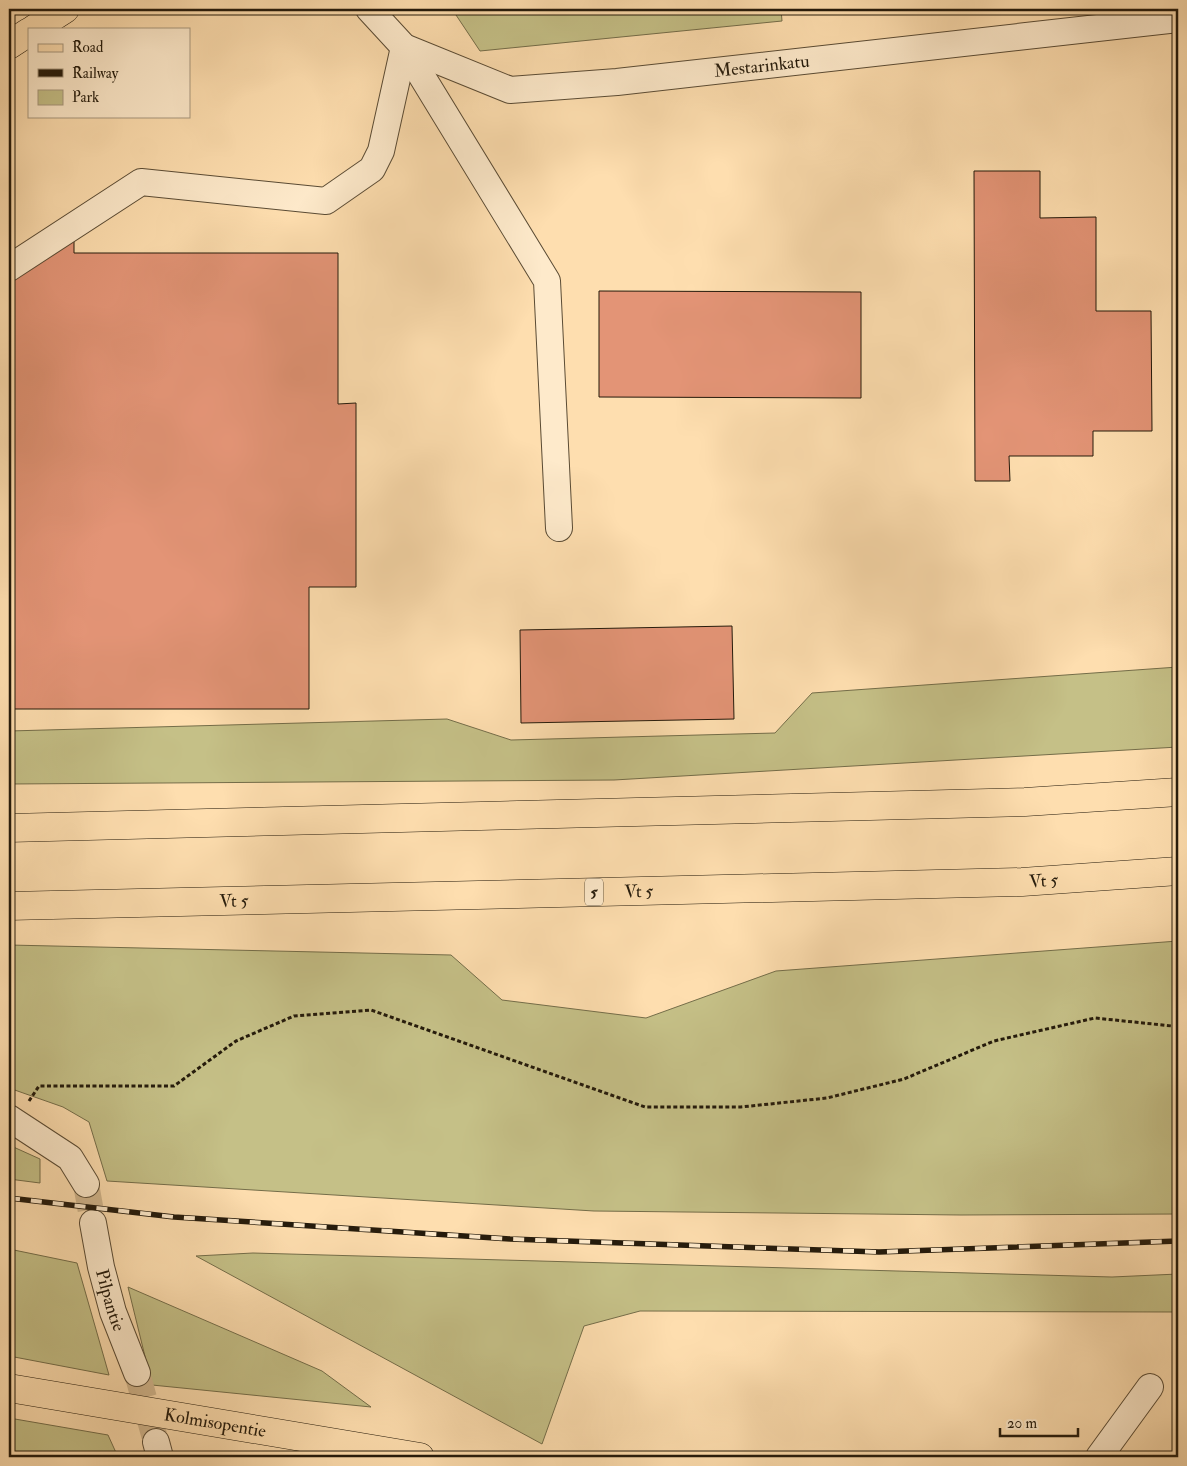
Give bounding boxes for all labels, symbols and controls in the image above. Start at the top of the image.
legend [28,28,190,118]
text: Road [72,38,104,57]
street label: Mestarinkatu [713,49,811,83]
text: Railway [72,64,119,83]
text: Park [72,88,99,107]
street label: Vt 5 [1028,868,1059,893]
road number: 5 [585,879,603,906]
street label: Vt 5 [624,879,654,903]
street label: Vt 5 [219,889,249,913]
street label: Pilpantie [91,1266,131,1335]
street label: Kolmisopentie [162,1403,268,1443]
scale bar [1000,1406,1077,1438]
text: 20 m [1007,1414,1037,1433]

